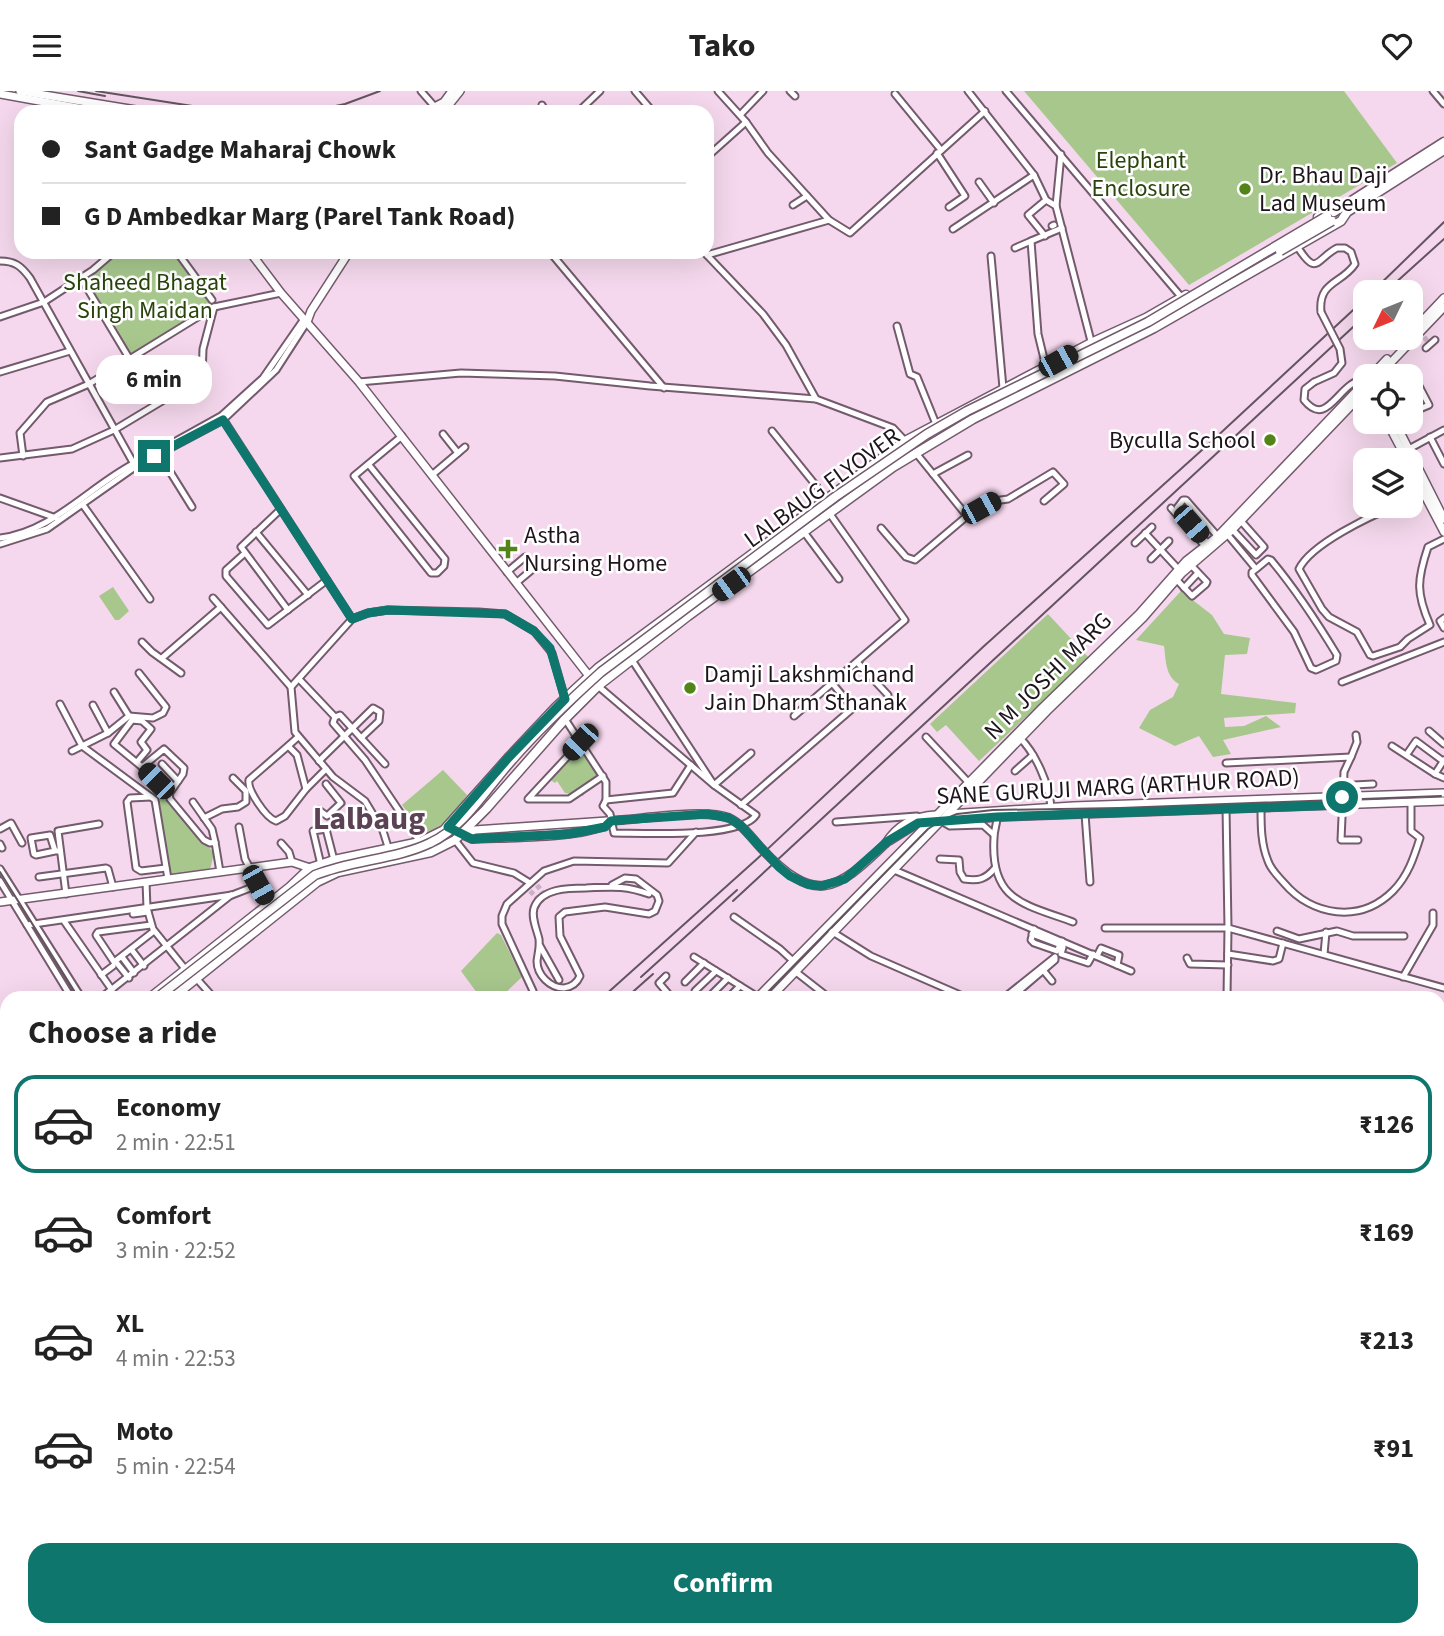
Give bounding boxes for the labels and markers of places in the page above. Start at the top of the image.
place label: Dr. Bhau Daji Lad Museum [1259,158,1387,221]
marker: Dr. Bhau Daji Lad Museum [1237,181,1253,197]
place label: Byculla School [1109,423,1256,458]
marker: Byculla School [1262,432,1278,448]
place label: Astha Nursing Home [524,518,667,581]
marker: Astha Nursing Home [498,539,518,559]
place label: Damji Lakshmichand Jain Dharm Sthanak [704,657,914,720]
marker: Damji Lakshmichand Jain Dharm Sthanak [682,680,698,696]

